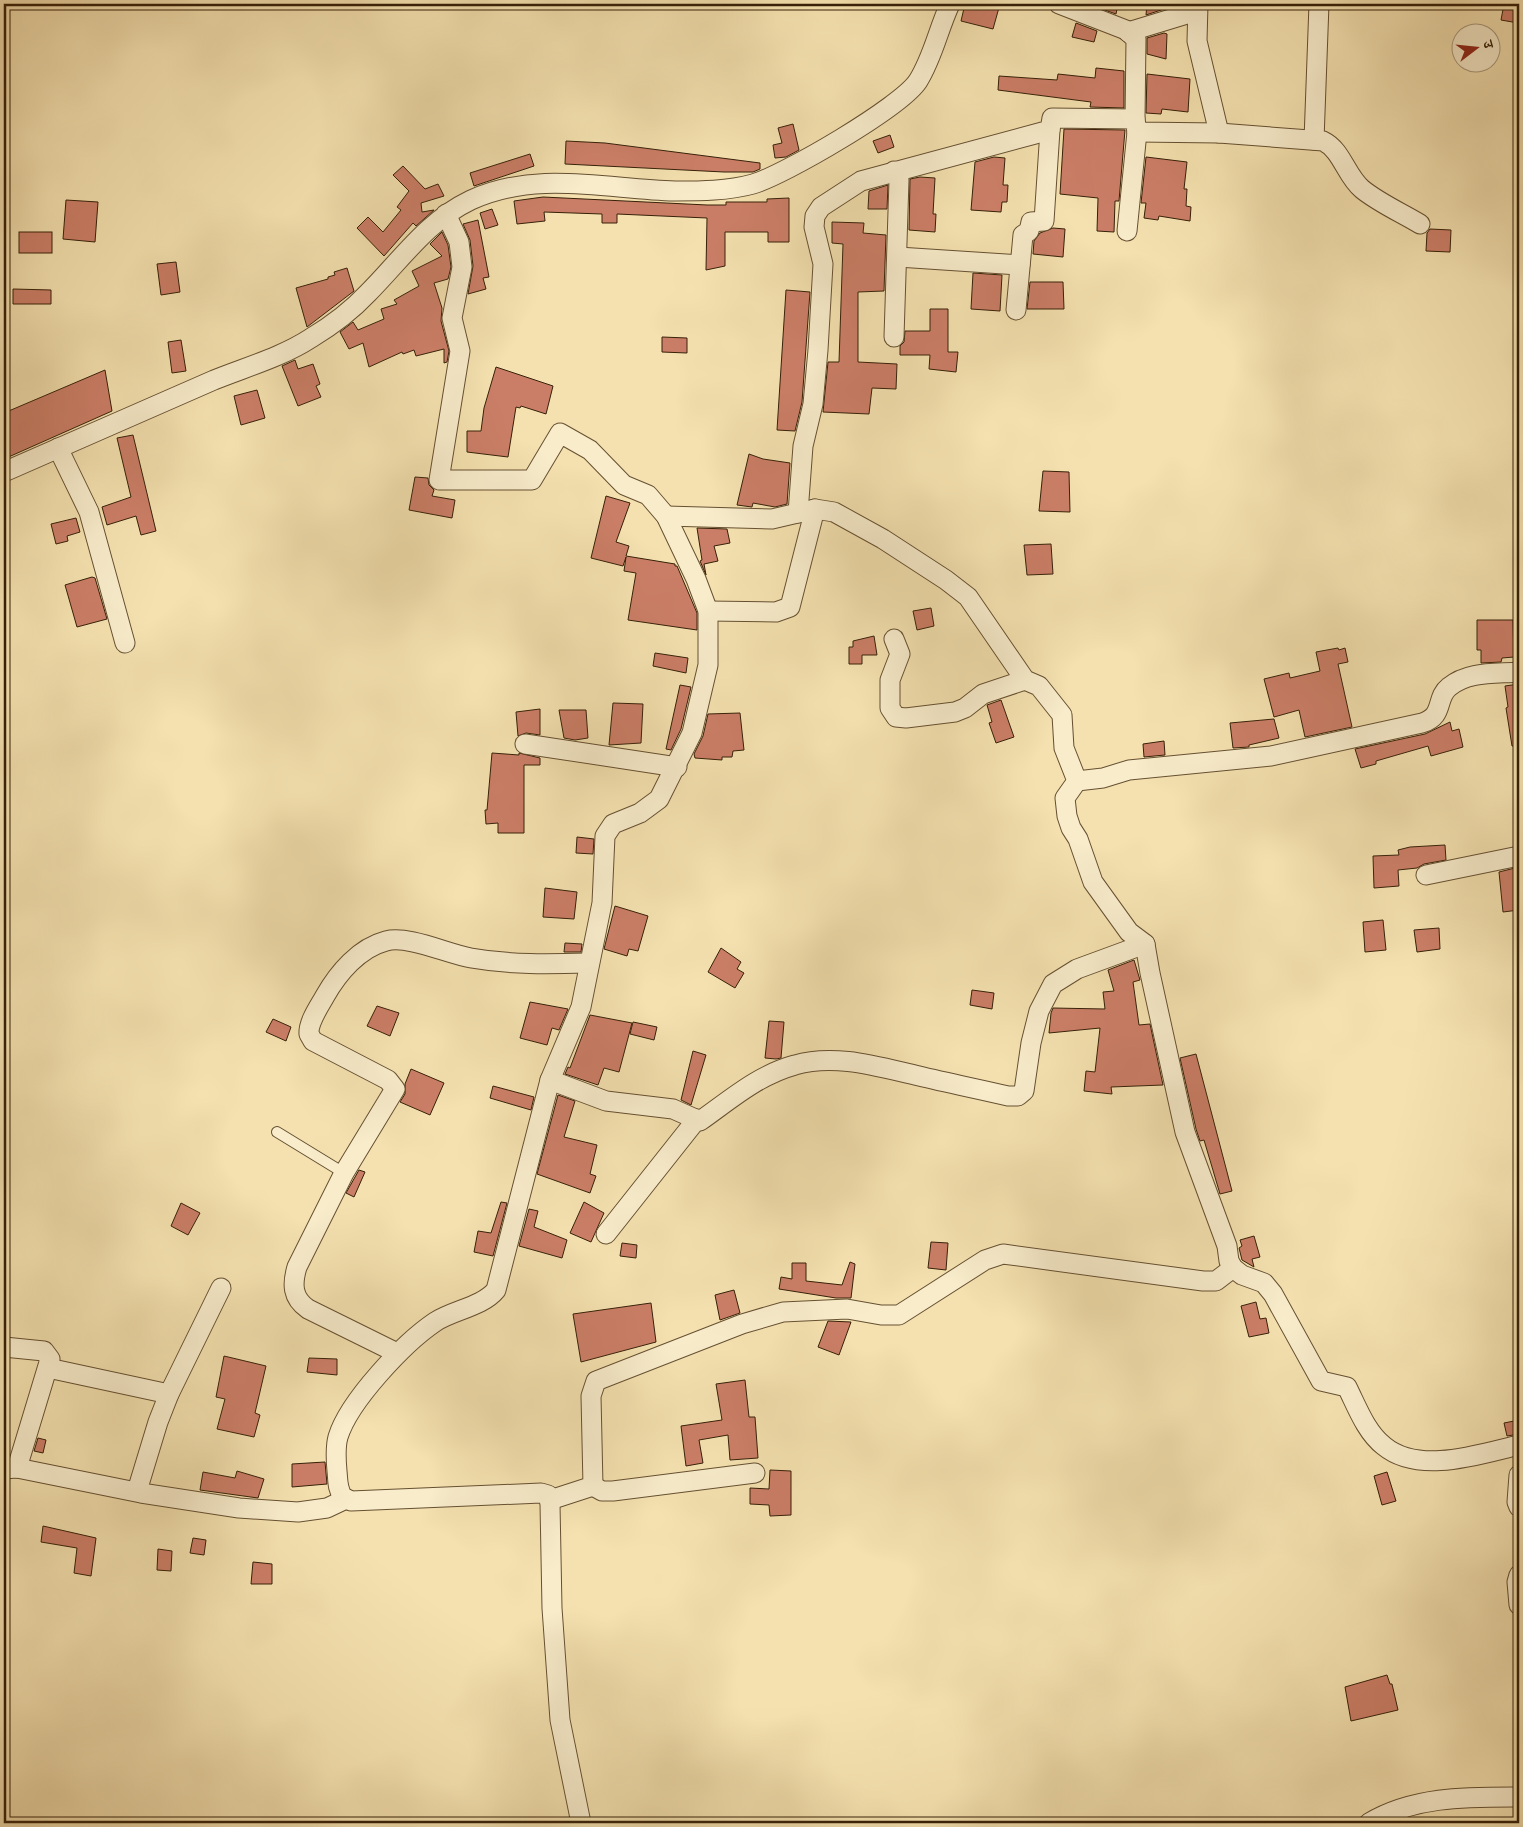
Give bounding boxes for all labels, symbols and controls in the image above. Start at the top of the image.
north arrow [1450,22,1500,72]
text: उ [1478,38,1497,51]

